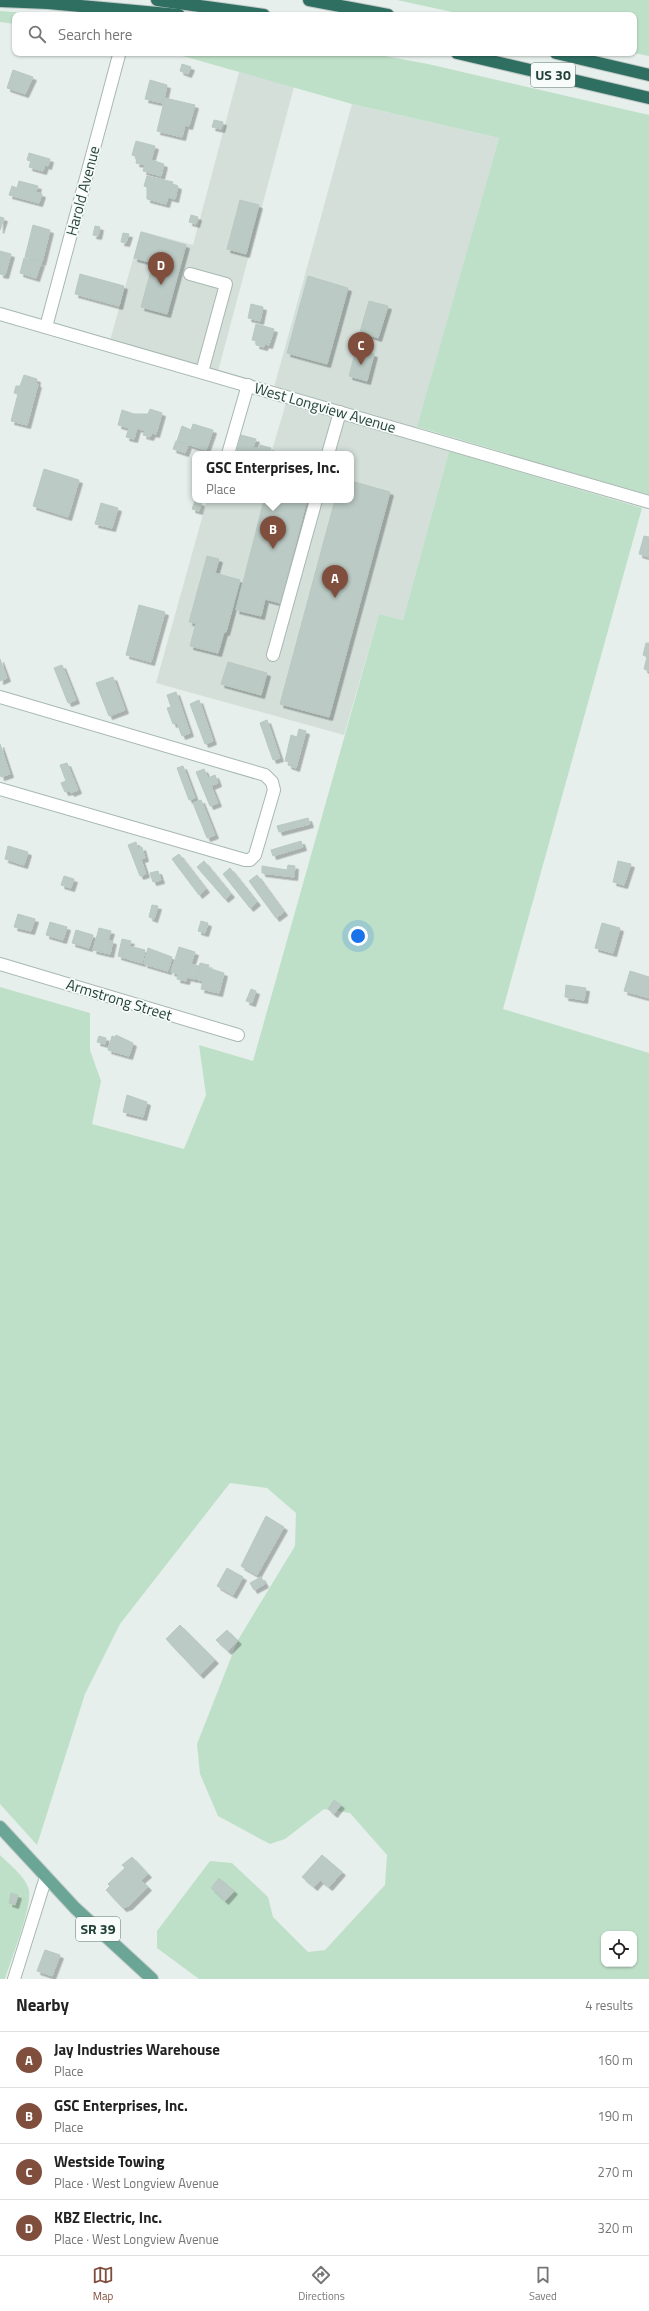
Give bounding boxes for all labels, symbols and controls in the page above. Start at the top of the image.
search box [12,12,637,56]
icon: search [26,23,48,45]
text: Search here [58,23,132,46]
road number: US 30 [531,63,575,87]
street label: Harold Avenue [59,143,106,238]
pin: D [148,252,174,285]
pin: C [348,332,374,365]
street label: West Longview Avenue [252,376,399,439]
popup [192,451,354,503]
text: GSC Enterprises, Inc. [206,456,340,479]
text: Place [206,479,235,499]
pin: B [260,516,286,549]
pin: A [322,565,348,598]
your location [348,926,368,946]
street label: Armstrong Street [63,973,176,1027]
road number: SR 39 [76,1917,120,1941]
map controls [601,1931,637,1967]
button: locate [601,1931,637,1967]
text: Nearby [16,1992,69,2018]
text: 4 results [585,1995,633,2015]
text: Jay Industries Warehouse [54,2038,220,2061]
text: A [25,2050,33,2070]
text: 160 m [597,2050,633,2070]
text: Place [54,2061,83,2081]
text: GSC Enterprises, Inc. [54,2094,188,2117]
text: B [25,2106,33,2126]
text: 190 m [597,2106,633,2126]
text: Place [54,2117,83,2137]
text: Westside Towing [54,2150,165,2173]
text: C [25,2162,33,2182]
text: 270 m [597,2162,633,2182]
text: Place · West Longview Avenue [54,2173,219,2193]
text: KBZ Electric, Inc. [54,2206,162,2229]
text: D [25,2218,33,2238]
text: 320 m [597,2218,633,2238]
text: Place · West Longview Avenue [54,2229,219,2249]
tab: Map [92,2264,114,2304]
tab: Directions [298,2264,345,2304]
tab: Saved [529,2264,557,2304]

